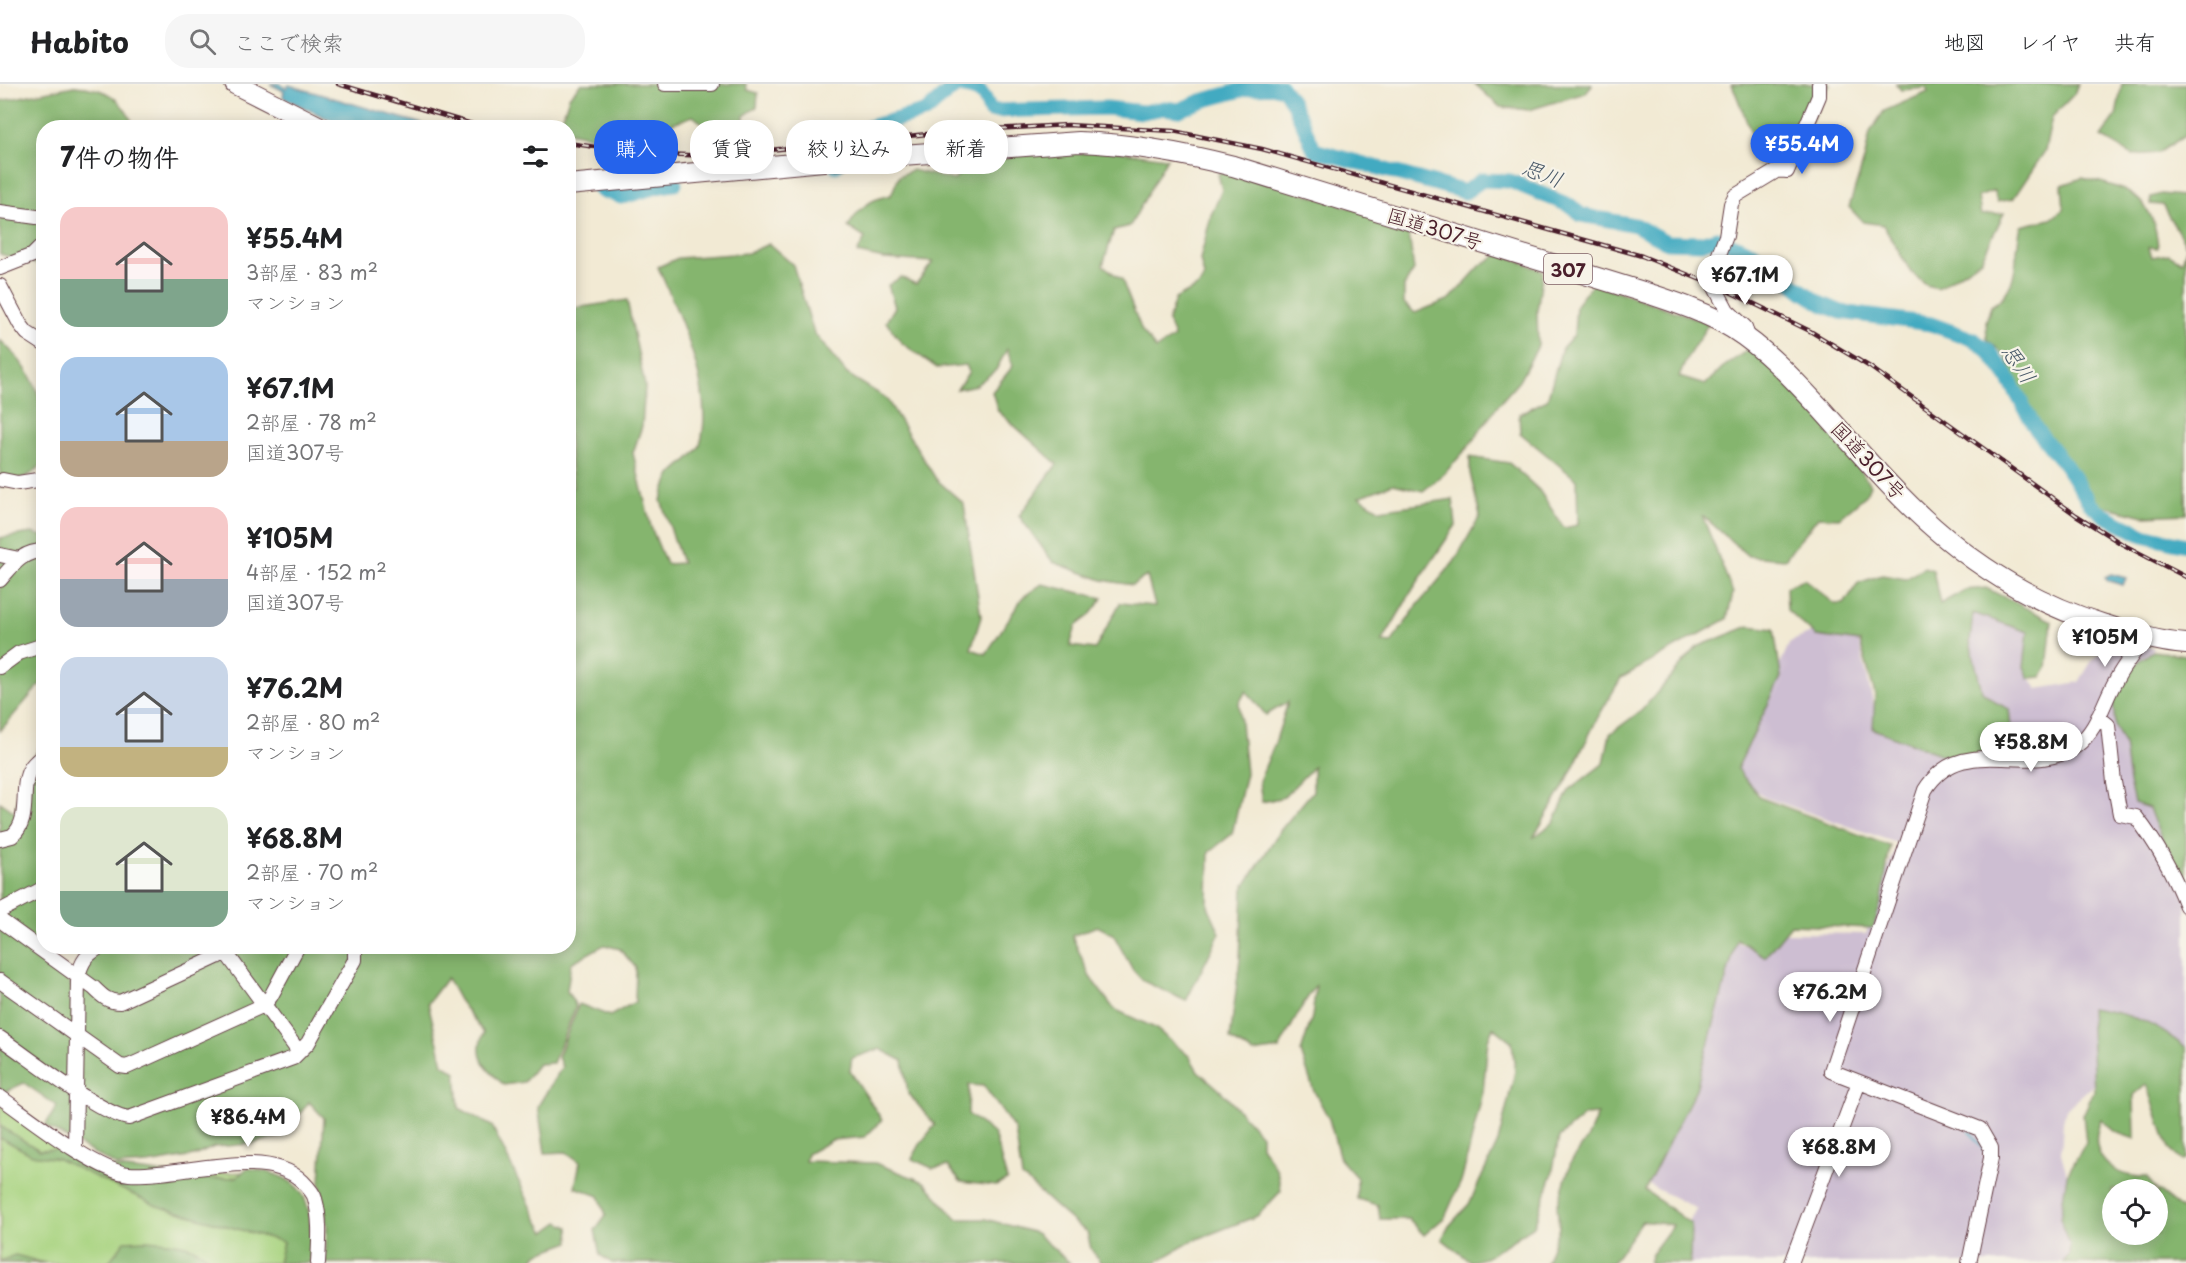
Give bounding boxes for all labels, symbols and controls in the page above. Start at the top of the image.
search box [165,14,585,68]
text: Habito [30,20,129,63]
icon: search [186,25,219,58]
text: ここで検索 [234,25,344,58]
text: 地図 [1944,25,1986,57]
text: レイヤ [2019,25,2081,57]
text: 共有 [2114,25,2156,57]
chip: 購入 [594,120,678,174]
chip: 賃貸 [690,120,774,174]
chip: 絞り込み [786,120,912,174]
chip: 新着 [924,120,1008,174]
pin: ¥55.4M [1753,124,1851,175]
text: ¥55.4M [1765,128,1839,158]
text: 7件の物件 [60,137,179,176]
icon: filters [519,140,552,173]
water label: 思川 [1518,150,1568,194]
street label: 国道307号 [1383,199,1487,257]
text: ¥55.4M [246,218,343,257]
icon: home [108,231,180,303]
road number: 307 [1544,254,1592,284]
pin: ¥67.1M [1696,255,1794,306]
text: 3部屋 · 83 m² [246,257,378,287]
text: ¥67.1M [1711,259,1779,289]
text: マンション [246,287,345,317]
water label: 思川 [1995,337,2045,389]
text: ¥67.1M [246,368,335,407]
icon: home [108,381,180,453]
text: 2部屋 · 78 m² [246,407,377,437]
street label: 国道307号 [1824,414,1914,506]
text: 国道307号 [246,437,345,467]
text: ¥105M [246,518,333,557]
icon: home [108,531,180,603]
text: 4部屋 · 152 m² [246,557,387,587]
text: 国道307号 [246,587,345,617]
pin: ¥105M [2063,617,2147,668]
text: ¥105M [2071,621,2139,651]
text: ¥76.2M [246,668,343,707]
icon: home [108,681,180,753]
text: 2部屋 · 80 m² [246,707,380,737]
pin: ¥58.8M [1982,722,2080,773]
text: ¥58.8M [1994,726,2068,756]
text: マンション [246,737,345,767]
text: ¥68.8M [246,818,343,857]
icon: home [108,831,180,903]
text: 2部屋 · 70 m² [246,857,378,887]
text: マンション [246,887,345,917]
pin: ¥76.2M [1781,972,1879,1023]
text: ¥76.2M [1793,976,1867,1006]
pin: ¥86.4M [199,1097,297,1148]
text: ¥86.4M [210,1101,286,1131]
pin: ¥68.8M [1790,1127,1888,1178]
text: ¥68.8M [1802,1131,1876,1161]
map controls [2102,1179,2168,1245]
button: locate [2102,1179,2168,1245]

